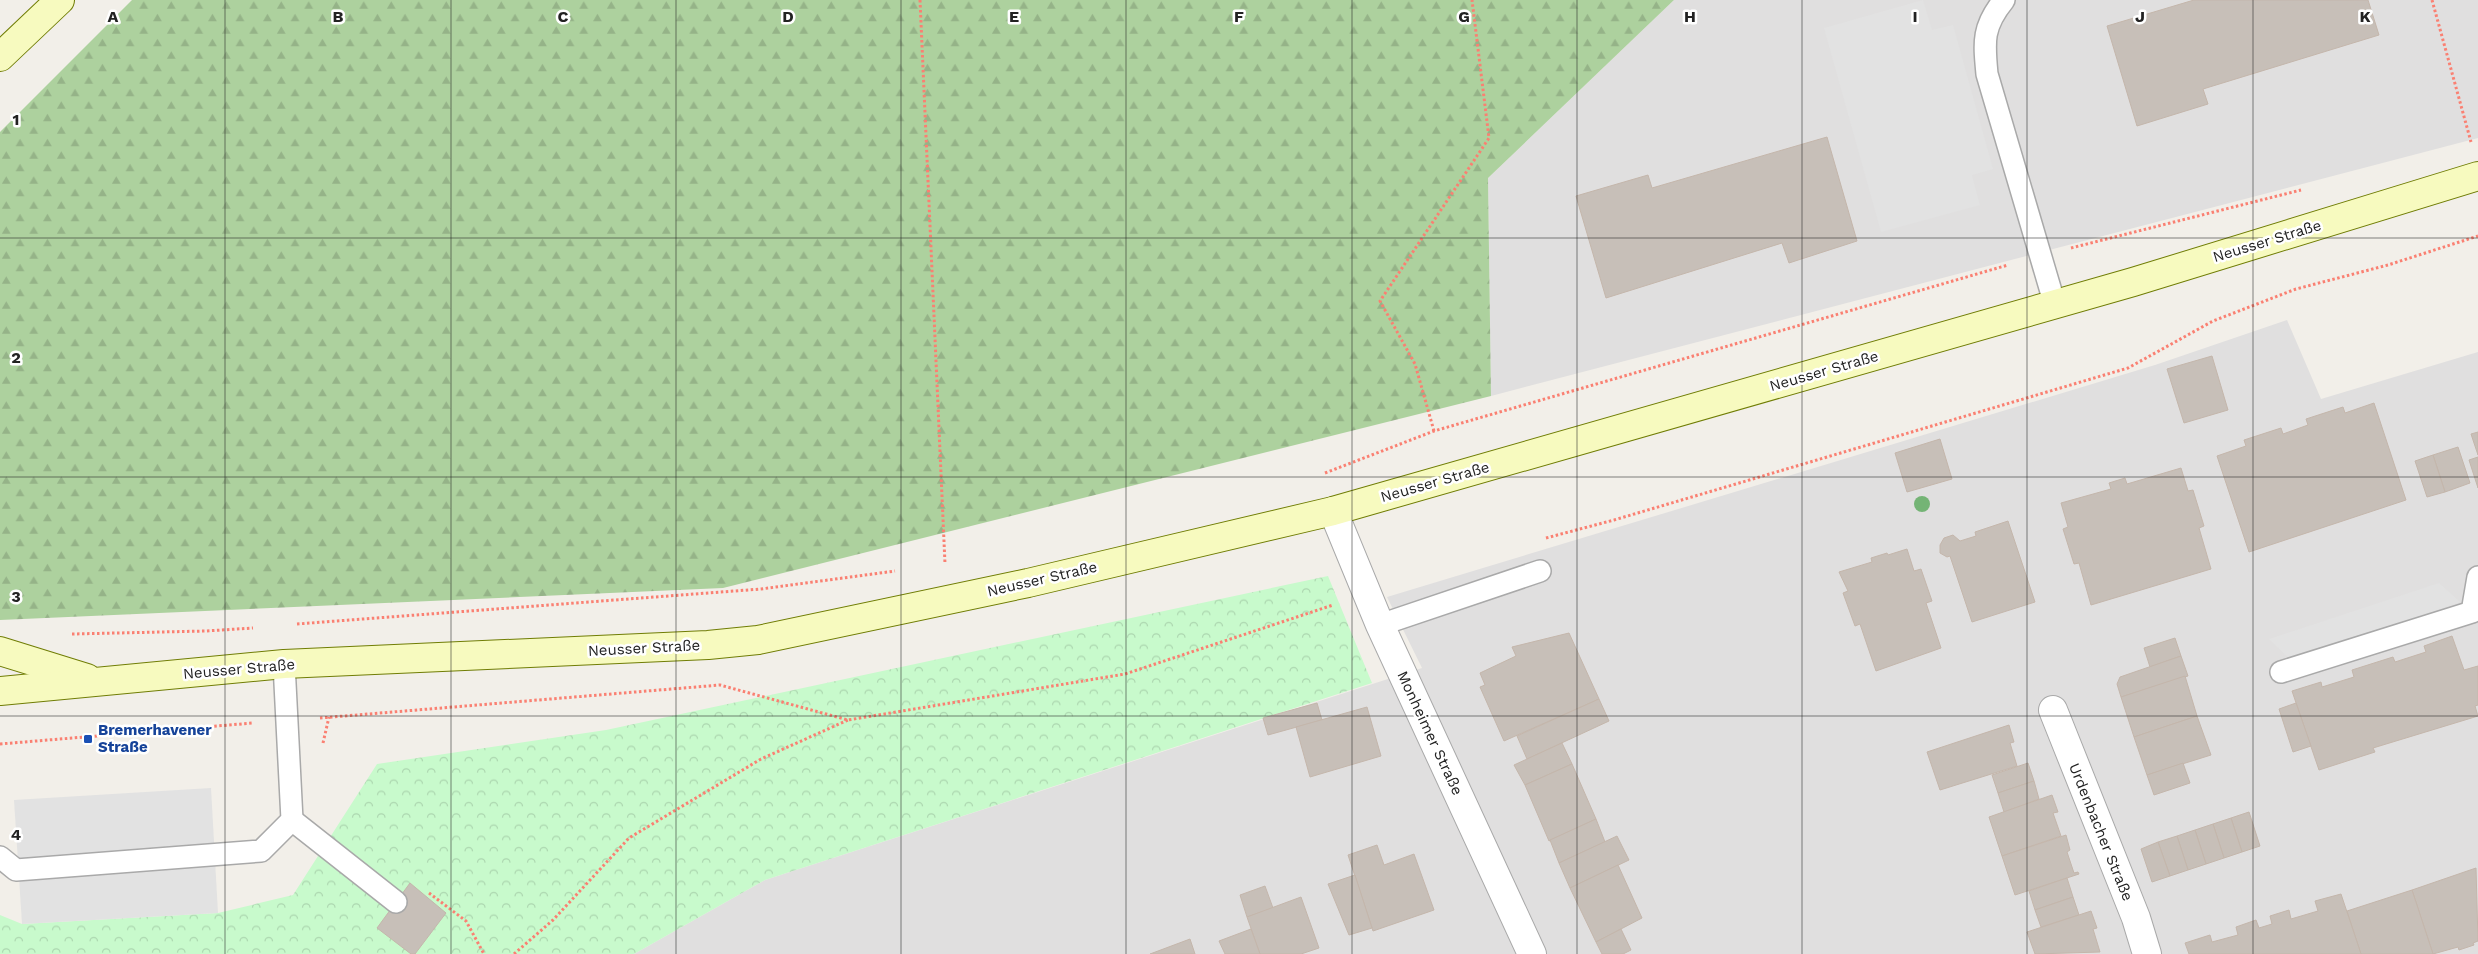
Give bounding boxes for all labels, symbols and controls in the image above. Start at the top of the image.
text: A [108,7,119,26]
text: B [333,7,344,26]
text: C [558,7,569,26]
text: D [782,7,794,26]
text: E [1009,7,1019,26]
text: F [1234,7,1244,26]
text: G [1458,7,1470,26]
text: H [1684,7,1696,26]
text: I [1912,7,1918,26]
text: J [2135,7,2145,26]
text: K [2359,7,2371,26]
text: 1 [13,110,19,129]
street label: Neusser Straße [2211,216,2323,266]
street label: Neusser Straße [1768,347,1880,395]
text: 2 [11,348,21,367]
street label: Neusser Straße [1379,458,1491,506]
street label: Neusser Straße [985,558,1099,600]
text: 3 [11,587,21,606]
street label: Neusser Straße [587,636,701,660]
street label: Neusser Straße [182,655,296,683]
street label: Monheimer Straße [1393,668,1467,798]
place label: Bremerhavener Straße [98,721,212,756]
marker: Bremerhavener Straße [82,733,94,745]
street label: Urdenbacher Straße [2065,760,2137,904]
text: 4 [11,825,21,844]

